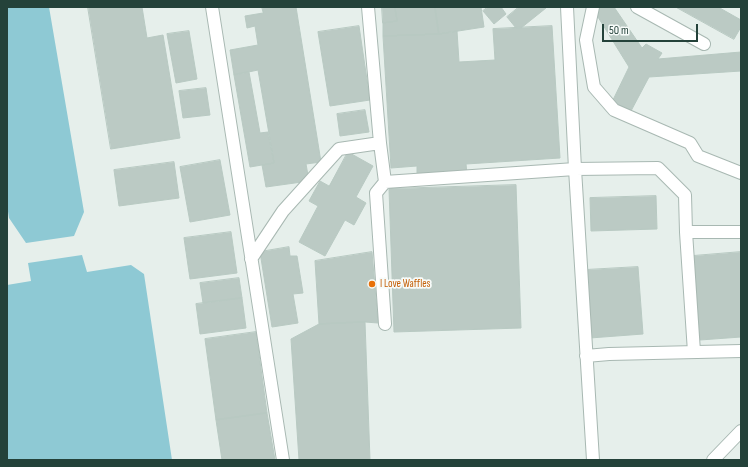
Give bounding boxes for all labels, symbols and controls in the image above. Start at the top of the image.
scale bar [604,16,700,42]
text: 50 m [609,23,629,38]
place label: I Love Waffles [380,277,431,291]
marker: I Love Waffles [367,279,377,289]

